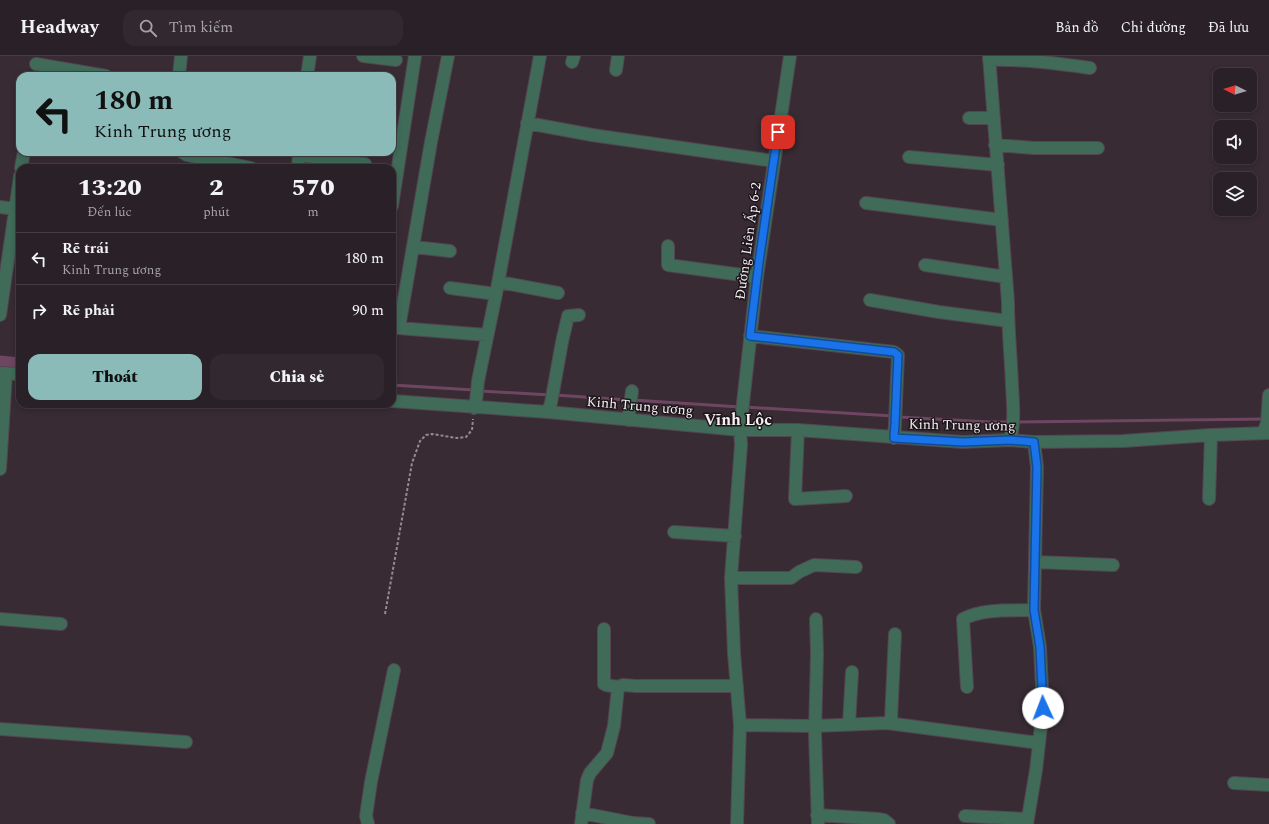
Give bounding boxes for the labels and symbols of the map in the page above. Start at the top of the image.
north arrow [1213,68,1257,112]
pin [761,115,795,149]
street label: Đường Liên Ấp 6-2 [729,181,767,301]
street label: Kinh Trung ương [586,391,694,421]
district label: Vĩnh Lộc [704,408,772,432]
street label: Kinh Trung ương [908,414,1016,436]
position arrow [1022,687,1064,729]

